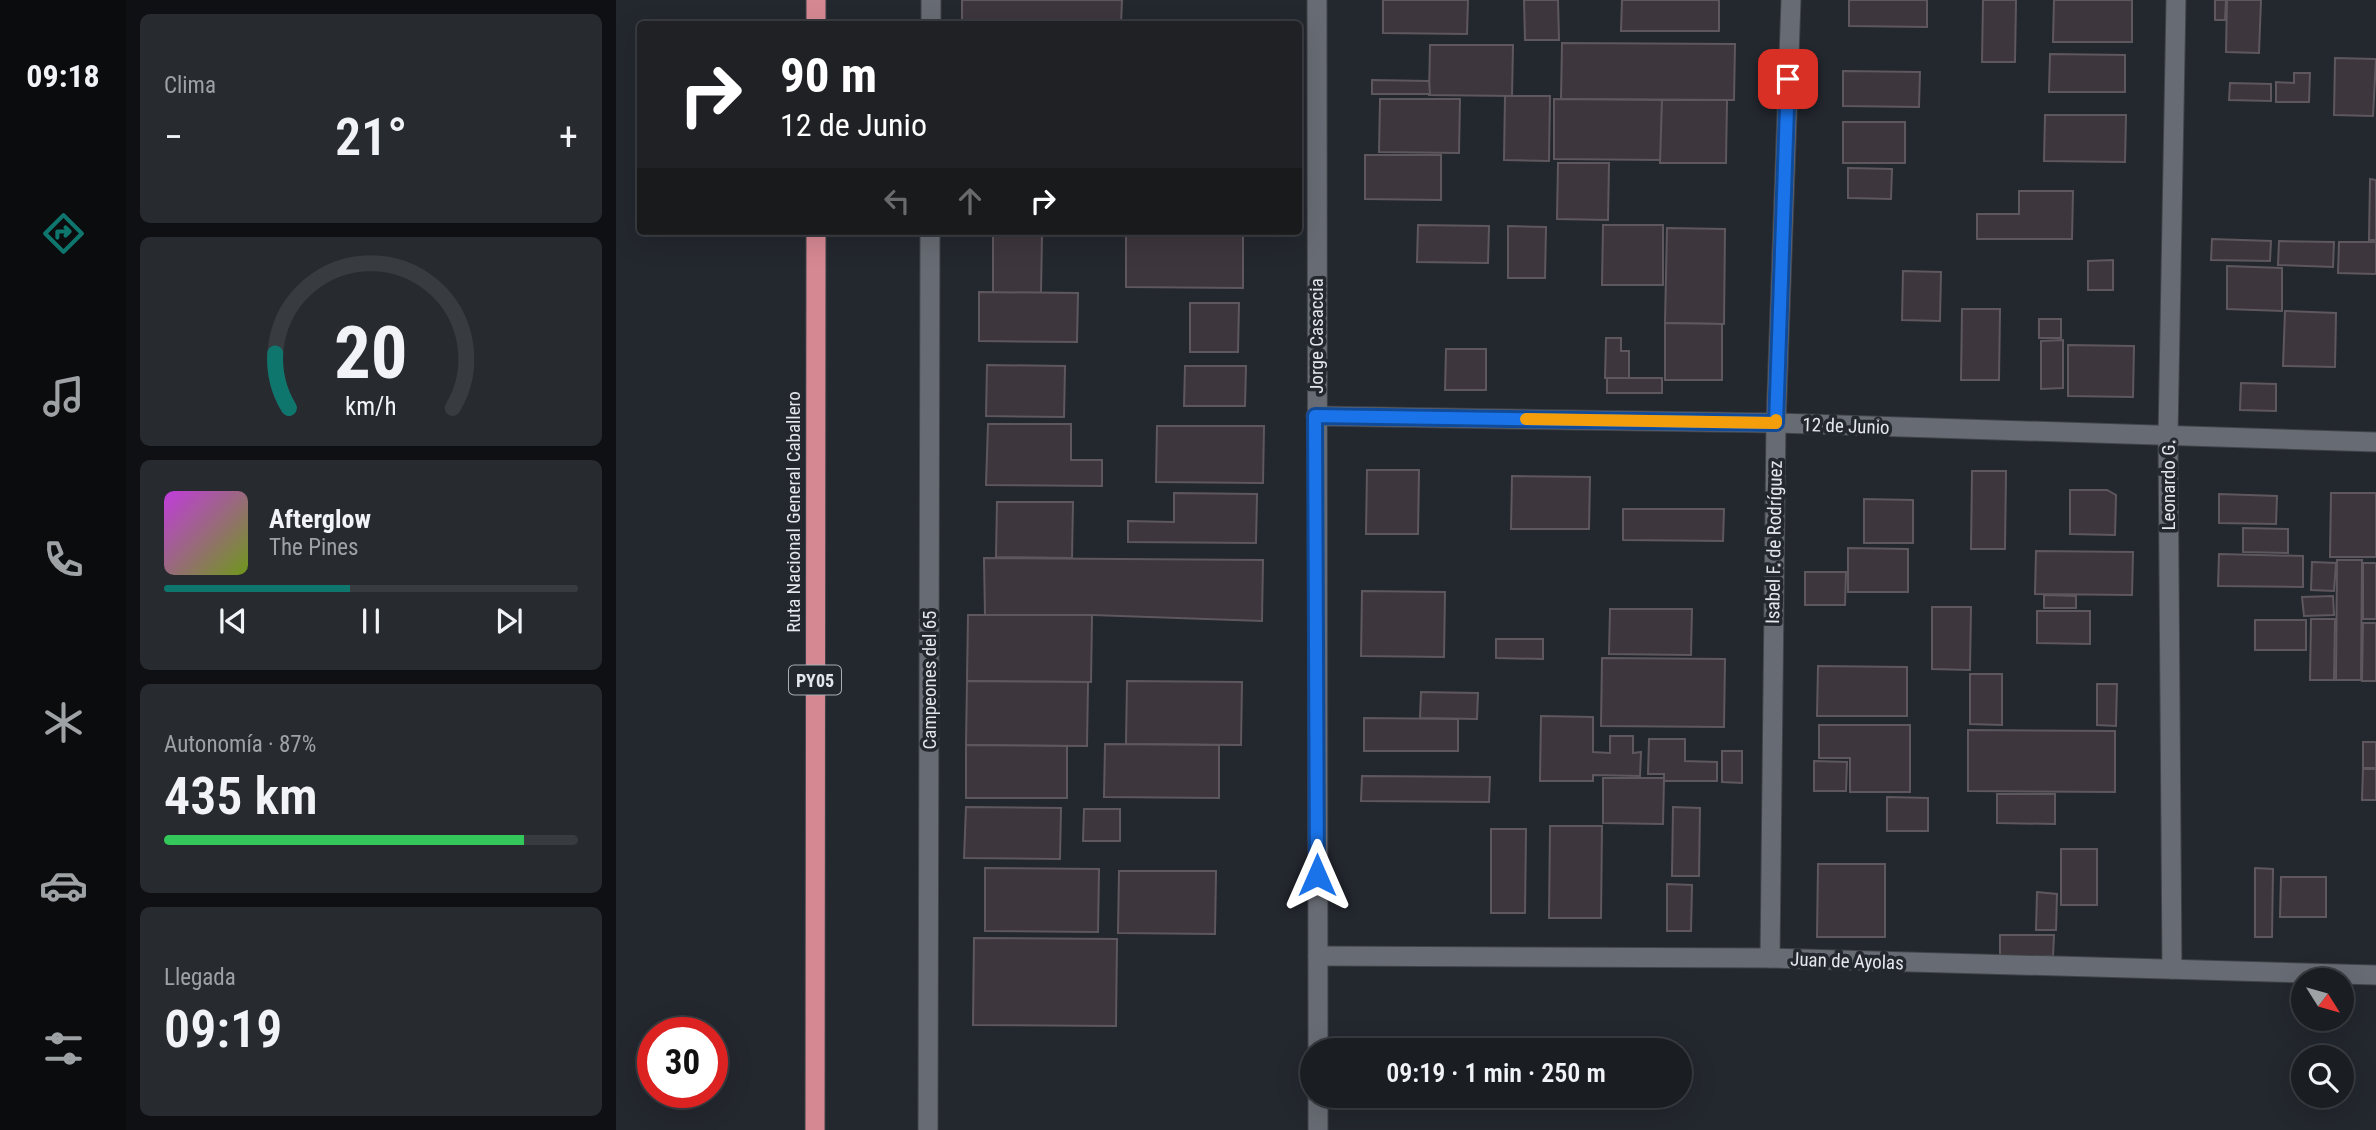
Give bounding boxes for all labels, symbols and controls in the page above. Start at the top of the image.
text: 90 m [780,47,877,104]
icon: right [665,49,756,140]
pin [1758,49,1818,109]
text: 09:18 [26,57,100,95]
icon: arrive [1769,60,1807,98]
text: Clima [164,72,216,99]
text: 12 de Junio [780,106,927,144]
text: 21° [335,107,407,168]
text: − [164,115,183,159]
text: + [559,115,578,159]
icon: left [878,182,916,220]
icon: ahead [951,182,989,220]
icon: right [1024,182,1062,220]
icon: directions [39,209,88,258]
street label: Jorge Casaccia [1305,278,1328,394]
text: 20 [334,310,408,396]
icon: music [39,372,88,421]
street label: Ruta Nacional General Caballero [782,391,805,633]
text: km/h [345,392,397,421]
street label: 12 de Junio [1802,413,1890,439]
street label: Leonardo G. [2157,440,2180,530]
street label: Isabel F. de Rodríguez [1761,460,1787,624]
text: Afterglow [269,504,371,534]
text: The Pines [269,534,359,561]
icon: phone [39,535,88,584]
icon: previous [214,602,252,640]
icon: pause [352,602,390,640]
icon: next [490,602,528,640]
street label: Campeones del 65 [918,611,941,749]
road number: PY05 [789,666,841,694]
icon: climate [39,698,88,747]
text: Autonomía · 87% [164,731,316,758]
text: 435 km [164,766,318,827]
position arrow [1280,838,1354,912]
icon: car [39,861,88,910]
street label: Juan de Ayolas [1790,948,1904,974]
text: Llegada [164,964,236,991]
north arrow [2291,968,2354,1031]
map controls [2291,968,2354,1108]
text: 09:19 [164,999,282,1060]
speed limit sign: 30 [637,1017,728,1108]
icon: filters [39,1024,88,1073]
button: search [2291,1045,2354,1108]
text: 09:19 · 1 min · 250 m [1386,1058,1606,1088]

